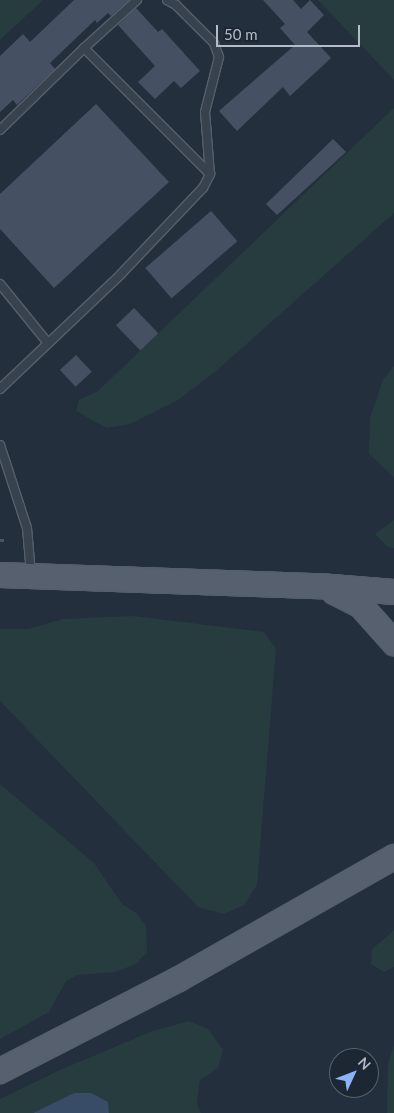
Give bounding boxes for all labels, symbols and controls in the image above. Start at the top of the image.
scale bar [219,15,363,47]
text: 50 m [224,25,258,43]
north arrow [329,1048,379,1098]
text: N [355,1053,374,1073]

